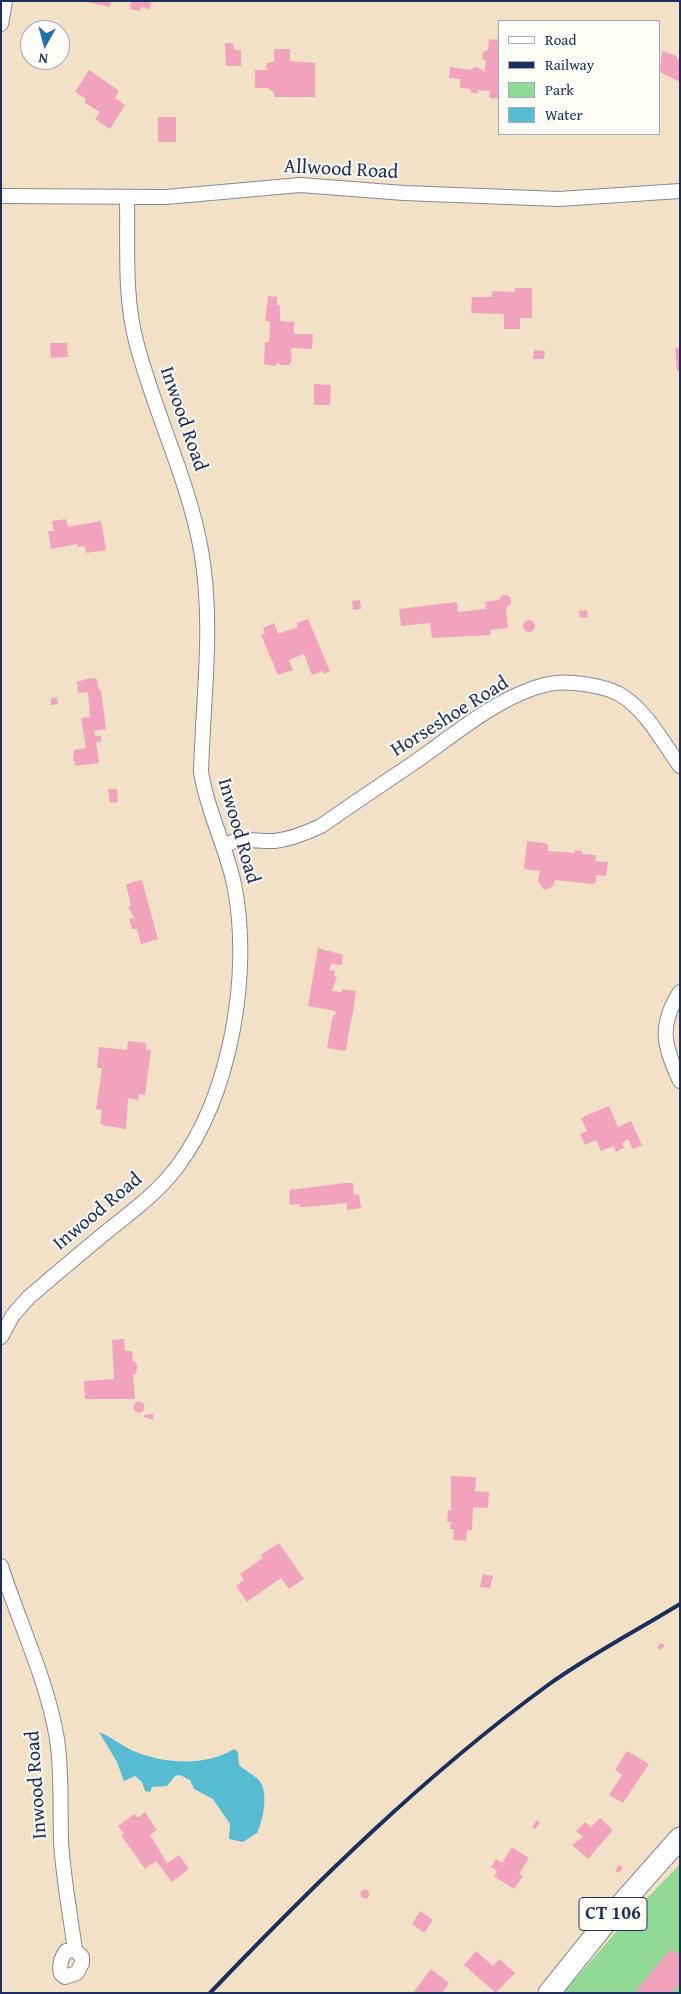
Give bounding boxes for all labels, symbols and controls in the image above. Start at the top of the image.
north arrow [20,20,70,70]
legend [498,20,661,135]
text: Road [545,29,576,50]
text: N [37,48,49,69]
text: Railway [545,54,594,75]
text: Park [545,79,574,100]
text: Water [545,104,583,125]
street label: Allwood Road [283,155,399,185]
street label: Inwood Road [154,364,212,474]
street label: Horseshoe Road [387,671,513,763]
street label: Inwood Road [211,775,265,887]
street label: Inwood Road [49,1168,147,1256]
street label: Inwood Road [21,1730,53,1840]
road number: CT 106 [579,1898,647,1930]

